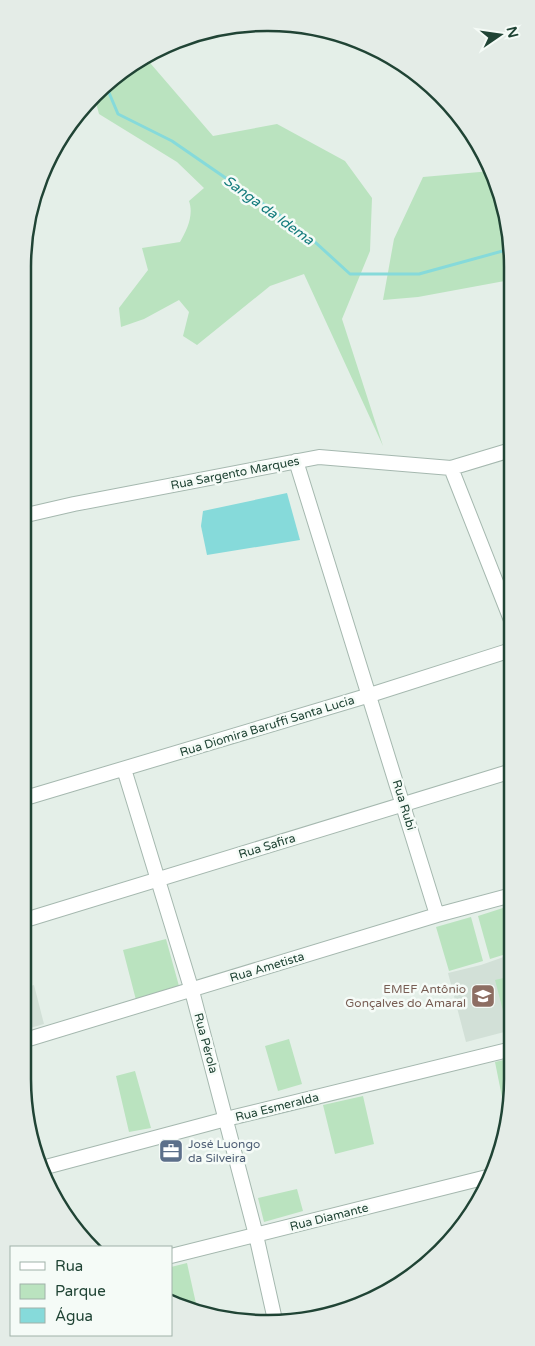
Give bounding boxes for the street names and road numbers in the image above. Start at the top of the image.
street label: Rua Sargento Marques [169,454,301,492]
street label: Rua Diomira Baruffi Santa Lucia [178,693,356,759]
street label: Rua Rubi [390,778,418,832]
street label: Rua Safira [237,831,297,861]
street label: Rua Ametista [228,949,306,985]
street label: Rua Pérola [191,1011,221,1075]
street label: Rua Esmeralda [234,1090,320,1124]
street label: Rua Diamante [288,1200,370,1234]

